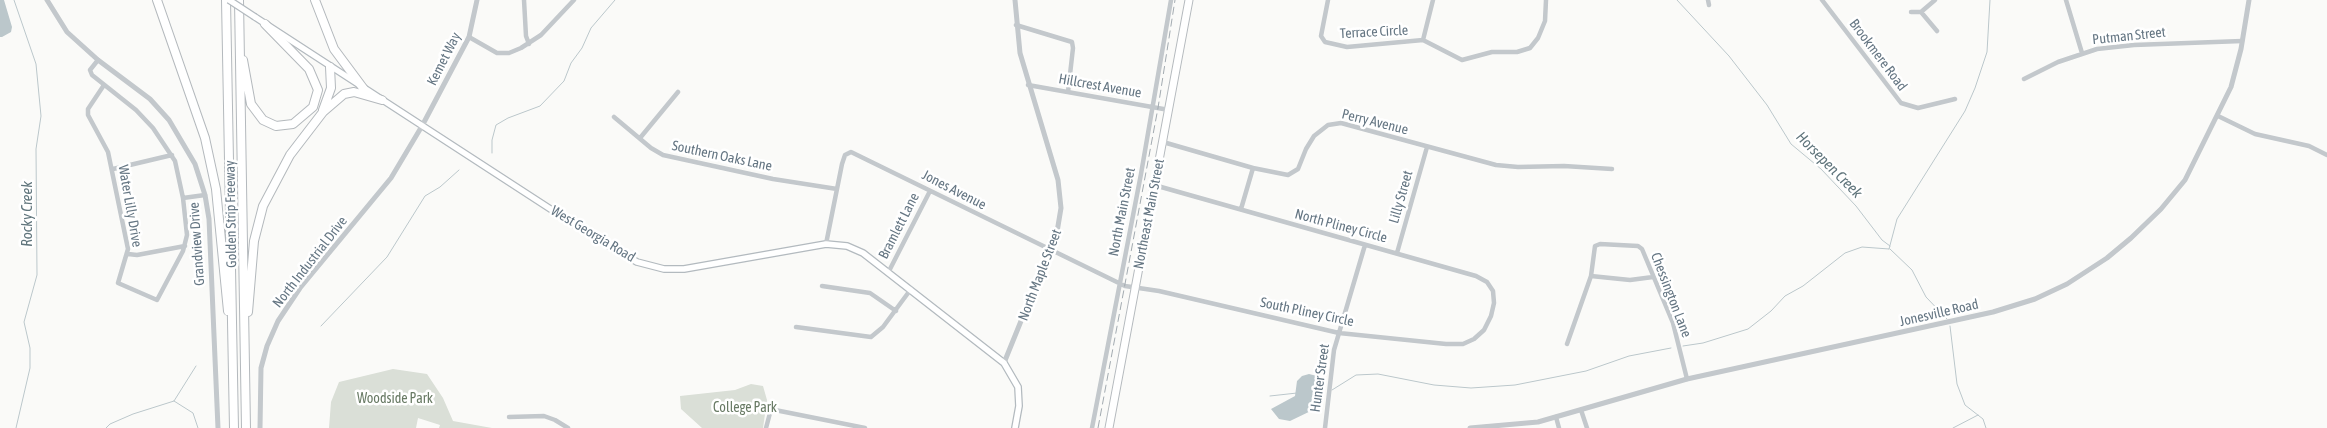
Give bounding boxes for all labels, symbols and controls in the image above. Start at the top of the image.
street label: Brookmere Road [1846,16,1910,94]
street label: Terrace Circle [1339,22,1409,42]
street label: Putman Street [2091,24,2167,48]
street label: Kemet Way [424,30,464,88]
street label: Hillcrest Avenue [1057,70,1143,102]
street label: Perry Avenue [1340,106,1410,138]
water label: Horsepen Creek [1792,128,1866,202]
street label: Southern Oaks Lane [670,137,774,175]
street label: Northeast Main Street [1130,157,1168,271]
street label: Golden Strip Freeway [222,160,240,268]
street label: Water Lilly Drive [114,164,146,248]
street label: North Main Street [1105,166,1139,258]
street label: Jones Avenue [919,167,989,213]
street label: Lilly Street [1385,169,1417,225]
water label: Rocky Creek [18,181,36,247]
street label: Bramlett Lane [875,190,923,262]
street label: Grandview Drive [186,202,208,286]
street label: West Georgia Road [548,202,638,266]
street label: North Pliney Circle [1293,206,1389,246]
street label: North Industrial Drive [269,213,351,311]
street label: North Maple Street [1015,227,1065,323]
street label: Chessington Lane [1647,250,1695,340]
street label: South Pliney Circle [1259,294,1355,330]
street label: Jonesville Road [1898,296,1980,330]
street label: Hunter Street [1307,343,1333,413]
park label: Woodside Park [357,391,433,407]
park label: College Park [713,400,777,416]

